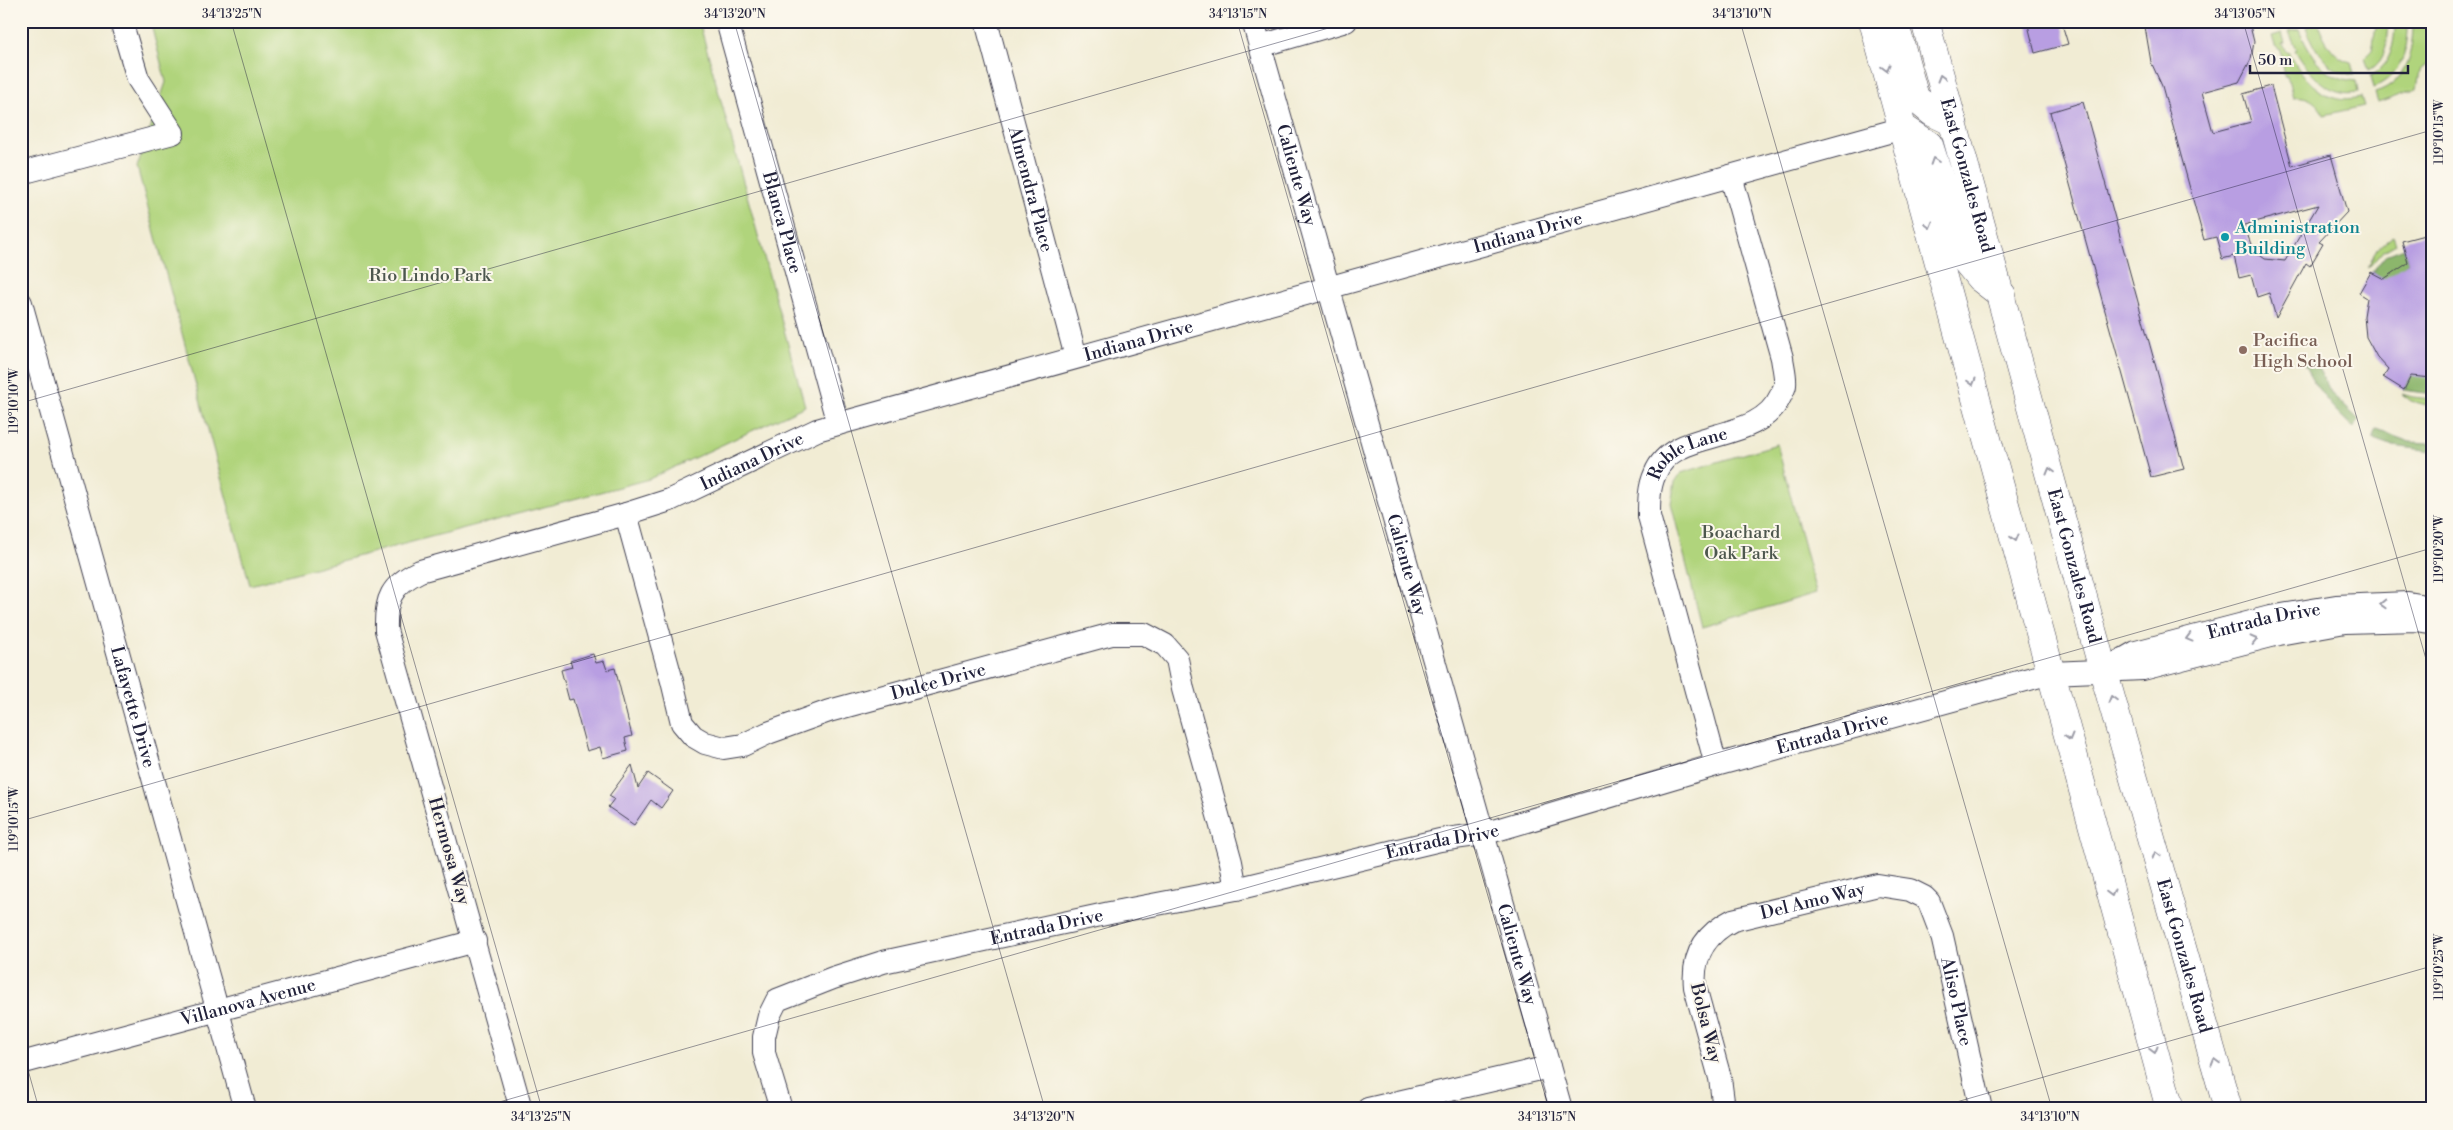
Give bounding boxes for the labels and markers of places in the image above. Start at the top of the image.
place label: Administration Building [2234,216,2360,260]
marker: Administration Building [2219,231,2231,243]
place label: Pacifica High School [2253,329,2353,373]
marker: Pacifica High School [2237,344,2249,356]

